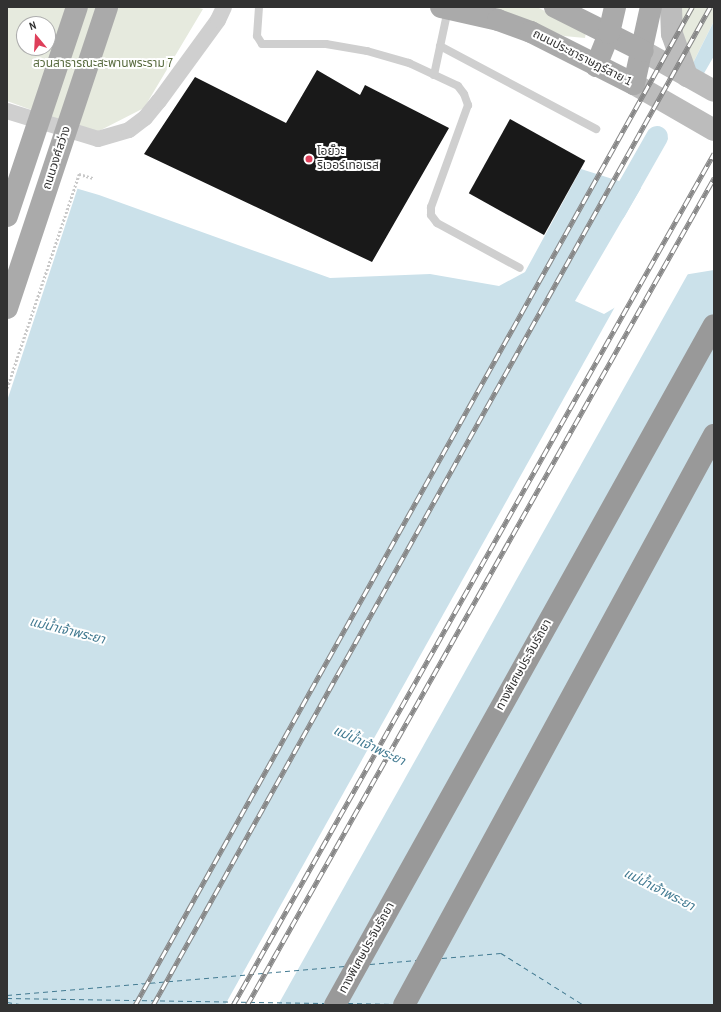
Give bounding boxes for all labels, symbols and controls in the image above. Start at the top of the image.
north arrow [16,16,56,56]
text: N [27,18,38,33]
street label: ถนนประชาราษฎร์สาย 1 [530,27,634,89]
park label: สวนสาธารณะสะพานพระราม 7 [33,57,173,71]
street label: ถนนวงศ์สว่าง [40,124,74,192]
place label: โอยั๊วะ ริเวอร์เทอเรส [317,145,379,173]
marker: โอยั๊วะ ริเวอร์เทอเรส [304,154,314,164]
water label: แม่น้ำเจ้าพระยา [28,614,106,648]
street label: ทางพิเศษประจิมรัถยา [493,617,555,713]
water label: แม่น้ำเจ้าพระยา [331,723,407,769]
water label: แม่น้ำเจ้าพระยา [621,866,697,914]
street label: ทางพิเศษประจิมรัถยา [336,900,398,996]

